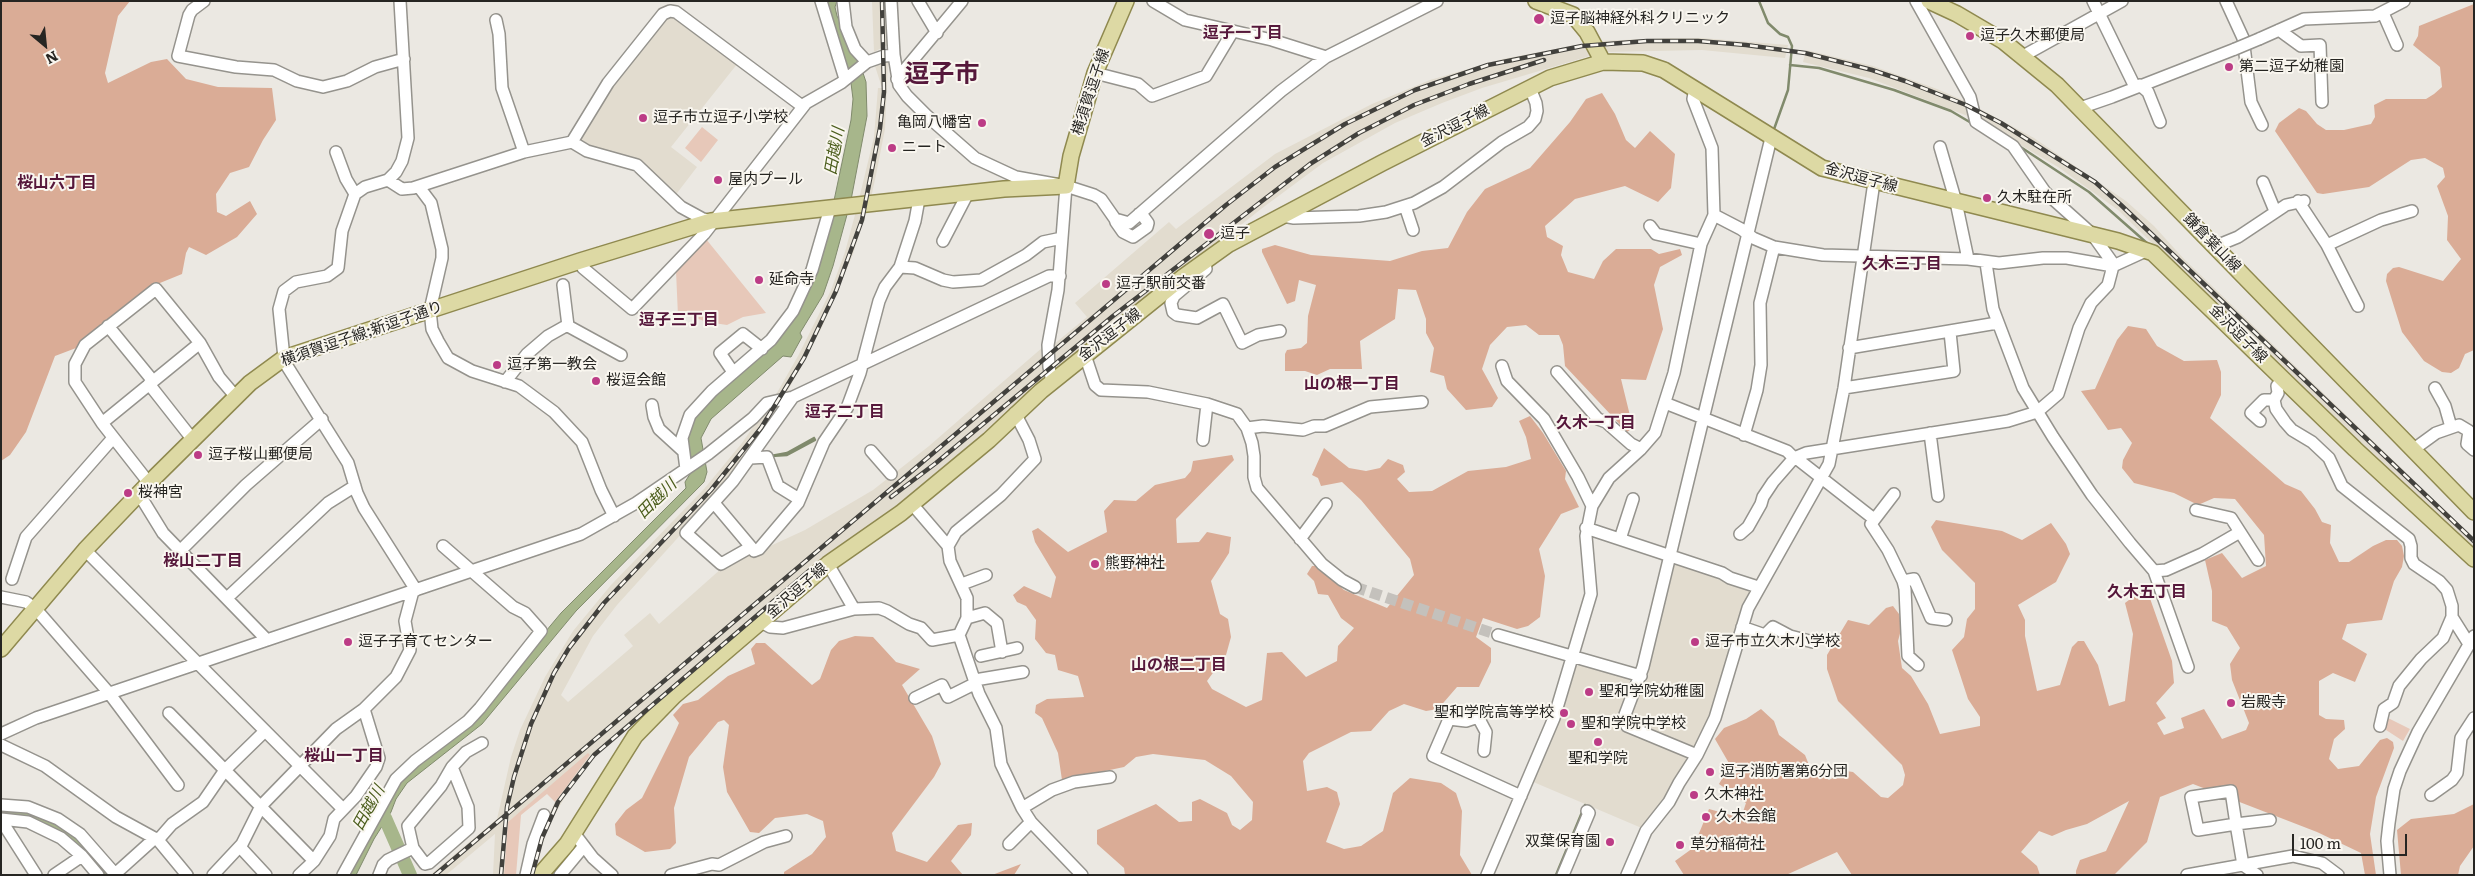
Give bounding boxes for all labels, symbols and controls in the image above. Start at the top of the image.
place label: 逗子脳神経外科クリニック [1550,10,1730,28]
marker: 逗子脳神経外科クリニック [1532,12,1546,26]
north arrow [20,20,70,70]
district label: 逗子一丁目 [1203,23,1283,43]
place label: 逗子久木郵便局 [1980,27,2085,45]
marker: 逗子久木郵便局 [1964,30,1976,42]
street label: 横須賀逗子線 [1069,46,1113,138]
text: N [42,47,62,70]
place label: 第二逗子幼稚園 [2239,58,2344,76]
district label: 逗子市 [905,60,979,90]
marker: 第二逗子幼稚園 [2223,61,2235,73]
street label: 金沢逗子線 [1418,101,1492,151]
place label: 逗子市立逗子小学校 [653,109,788,127]
marker: 逗子市立逗子小学校 [637,112,649,124]
place label: 亀岡八幡宮 [897,114,972,132]
marker: 亀岡八幡宮 [976,117,988,129]
water label: 田越川 [821,126,849,176]
place label: ニート [902,139,947,157]
marker: ニート [886,142,898,154]
street label: 金沢逗子線 [1822,160,1900,196]
place label: 屋内プール [728,171,803,189]
district label: 桜山六丁目 [17,173,97,193]
marker: 屋内プール [712,174,724,186]
place label: 久木駐在所 [1997,189,2072,207]
marker: 久木駐在所 [1981,192,1993,204]
street label: 鎌倉葉山線 [2179,210,2245,276]
place label: 逗子 [1220,225,1250,243]
marker: 逗子 [1202,227,1216,241]
district label: 久木三丁目 [1862,254,1942,274]
place label: 延命寺 [769,271,814,289]
marker: 延命寺 [753,274,765,286]
place label: 逗子駅前交番 [1116,275,1206,293]
marker: 逗子駅前交番 [1100,278,1112,290]
street label: 横須賀逗子線;新逗子通り [279,298,445,370]
street label: 金沢逗子線 [2205,301,2271,367]
street label: 金沢逗子線 [1075,305,1145,365]
district label: 逗子三丁目 [639,310,719,330]
place label: 逗子第一教会 [507,356,597,374]
marker: 逗子第一教会 [491,359,503,371]
place label: 桜逗会館 [606,372,666,390]
district label: 山の根一丁目 [1304,374,1400,394]
marker: 桜逗会館 [590,375,602,387]
district label: 逗子二丁目 [805,402,885,422]
district label: 久木一丁目 [1556,413,1636,433]
place label: 逗子桜山郵便局 [208,446,313,464]
marker: 逗子桜山郵便局 [192,449,204,461]
water label: 田越川 [633,475,681,523]
place label: 桜神宮 [138,484,183,502]
marker: 桜神宮 [122,487,134,499]
district label: 桜山二丁目 [163,551,243,571]
place label: 熊野神社 [1105,555,1165,573]
marker: 熊野神社 [1089,558,1101,570]
street label: 金沢逗子線 [763,560,831,622]
district label: 久木五丁目 [2107,582,2187,602]
place label: 逗子子育てセンター [358,633,493,651]
place label: 逗子市立久木小学校 [1705,633,1840,651]
marker: 逗子子育てセンター [342,636,354,648]
marker: 逗子市立久木小学校 [1689,636,1701,648]
district label: 山の根二丁目 [1131,655,1227,675]
place label: 聖和学院幼稚園 [1599,683,1704,701]
marker: 聖和学院幼稚園 [1583,686,1595,698]
place label: 岩殿寺 [2241,694,2286,712]
marker: 岩殿寺 [2225,697,2237,709]
place label: 聖和学院高等学校 [1434,704,1554,722]
marker: 聖和学院高等学校 [1558,707,1570,719]
place label: 聖和学院中学校 [1581,715,1686,733]
marker: 聖和学院中学校 [1565,718,1577,730]
marker: 聖和学院 [1592,736,1604,748]
district label: 桜山一丁目 [304,746,384,766]
place label: 聖和学院 [1568,750,1628,768]
place label: 逗子消防署第6分団 [1720,763,1848,781]
marker: 逗子消防署第6分団 [1704,766,1716,778]
water label: 田越川 [349,782,389,834]
place label: 久木神社 [1704,786,1764,804]
marker: 久木神社 [1688,789,1700,801]
place label: 久木会館 [1716,808,1776,826]
marker: 久木会館 [1700,811,1712,823]
scale bar [2295,824,2410,856]
text: 100 m [2300,831,2341,854]
place label: 双葉保育園 [1525,833,1600,851]
marker: 双葉保育園 [1604,836,1616,848]
place label: 草分稲荷社 [1690,836,1765,854]
marker: 草分稲荷社 [1674,839,1686,851]

